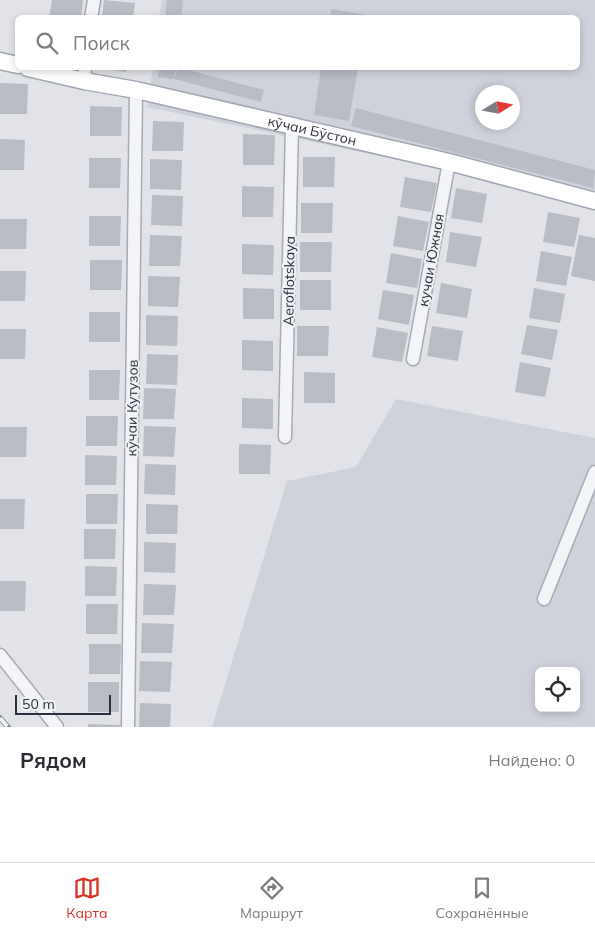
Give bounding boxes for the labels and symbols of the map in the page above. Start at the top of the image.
north arrow [475,85,520,130]
street label: кӯчаи Бӯстон [266,112,358,149]
street label: кучаи Южная [414,212,448,308]
street label: Aeroflotskaya [279,236,299,326]
street label: кӯчаи Кутузов [122,359,142,457]
scale bar [15,692,111,715]

